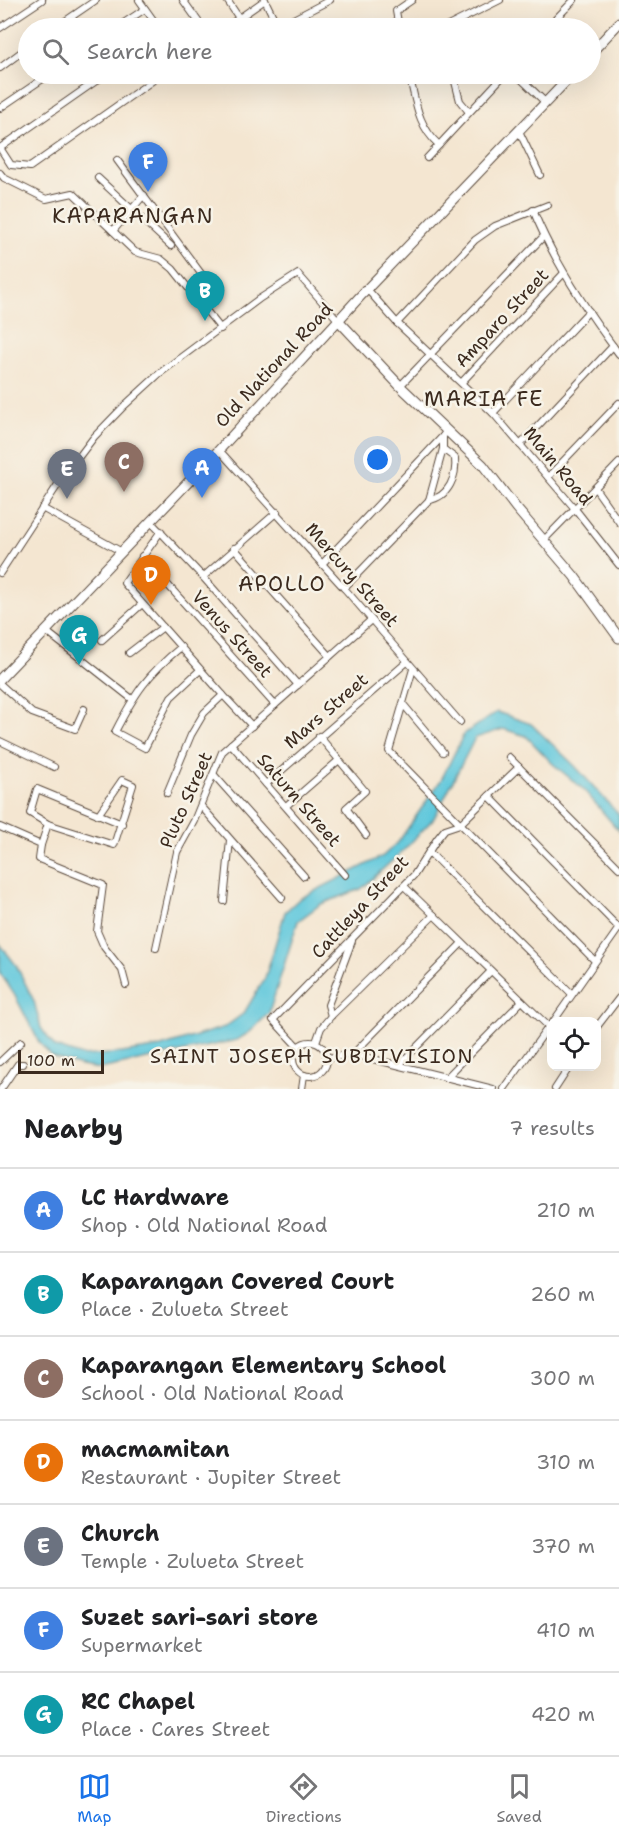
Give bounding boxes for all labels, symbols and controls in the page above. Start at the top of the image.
search box [18,18,601,84]
icon: search [39,35,72,68]
text: Search here [87,37,213,66]
pin: F [128,142,168,192]
district label: KAPARANGAN [52,202,214,230]
street label: Amparo Street [450,263,554,373]
pin: B [186,272,224,321]
street label: Old National Road [210,297,338,433]
district label: MARIA FE [424,385,544,413]
street label: Main Road [518,422,598,510]
pin: C [104,442,144,492]
your location [363,445,392,474]
pin: A [182,448,222,498]
pin: E [48,450,86,499]
street label: Mercury Street [300,518,404,632]
pin: D [132,556,170,605]
district label: APOLLO [238,570,326,598]
street label: Venus Street [186,585,278,683]
pin: G [60,616,98,665]
street label: Mars Street [279,668,373,754]
street label: Pluto Street [154,748,218,852]
street label: Saturn Street [252,748,346,852]
street label: Cattleya Street [306,850,414,964]
map controls [547,1017,601,1071]
button: locate [547,1017,601,1071]
district label: SAINT JOSEPH SUBDIVISION [150,1043,474,1069]
scale bar [18,1047,104,1074]
text: 100 m [27,1050,75,1071]
text: Nearby [24,1111,123,1146]
text: 7 results [509,1115,595,1141]
text: LC Hardware [81,1183,229,1212]
text: A [36,1197,51,1223]
text: 210 m [536,1197,595,1223]
text: Shop · Old National Road [81,1212,327,1238]
text: Kaparangan Covered Court [81,1267,394,1296]
text: B [37,1281,50,1307]
text: 260 m [530,1281,595,1307]
text: Place · Zulueta Street [81,1296,289,1322]
text: Kaparangan Elementary School [81,1351,446,1380]
text: C [37,1365,50,1391]
text: 300 m [529,1365,595,1391]
text: School · Old National Road [81,1380,344,1406]
text: macmamitan [81,1435,230,1464]
text: D [36,1449,51,1475]
text: 310 m [536,1449,595,1475]
text: Restaurant · Jupiter Street [81,1464,341,1490]
text: Church [81,1519,160,1548]
text: E [37,1533,50,1559]
text: 370 m [531,1533,595,1559]
text: Temple · Zulueta Street [81,1548,304,1574]
text: Suzet sari-sari store [81,1603,318,1632]
text: F [38,1617,49,1643]
text: 410 m [536,1617,595,1643]
text: Supermarket [81,1632,203,1658]
text: RC Chapel [81,1687,195,1716]
text: G [35,1701,52,1727]
text: 420 m [531,1701,595,1727]
text: Place · Cares Street [81,1716,270,1742]
tab: Map [77,1770,111,1827]
tab: Directions [266,1770,342,1827]
tab: Saved [496,1770,542,1827]

